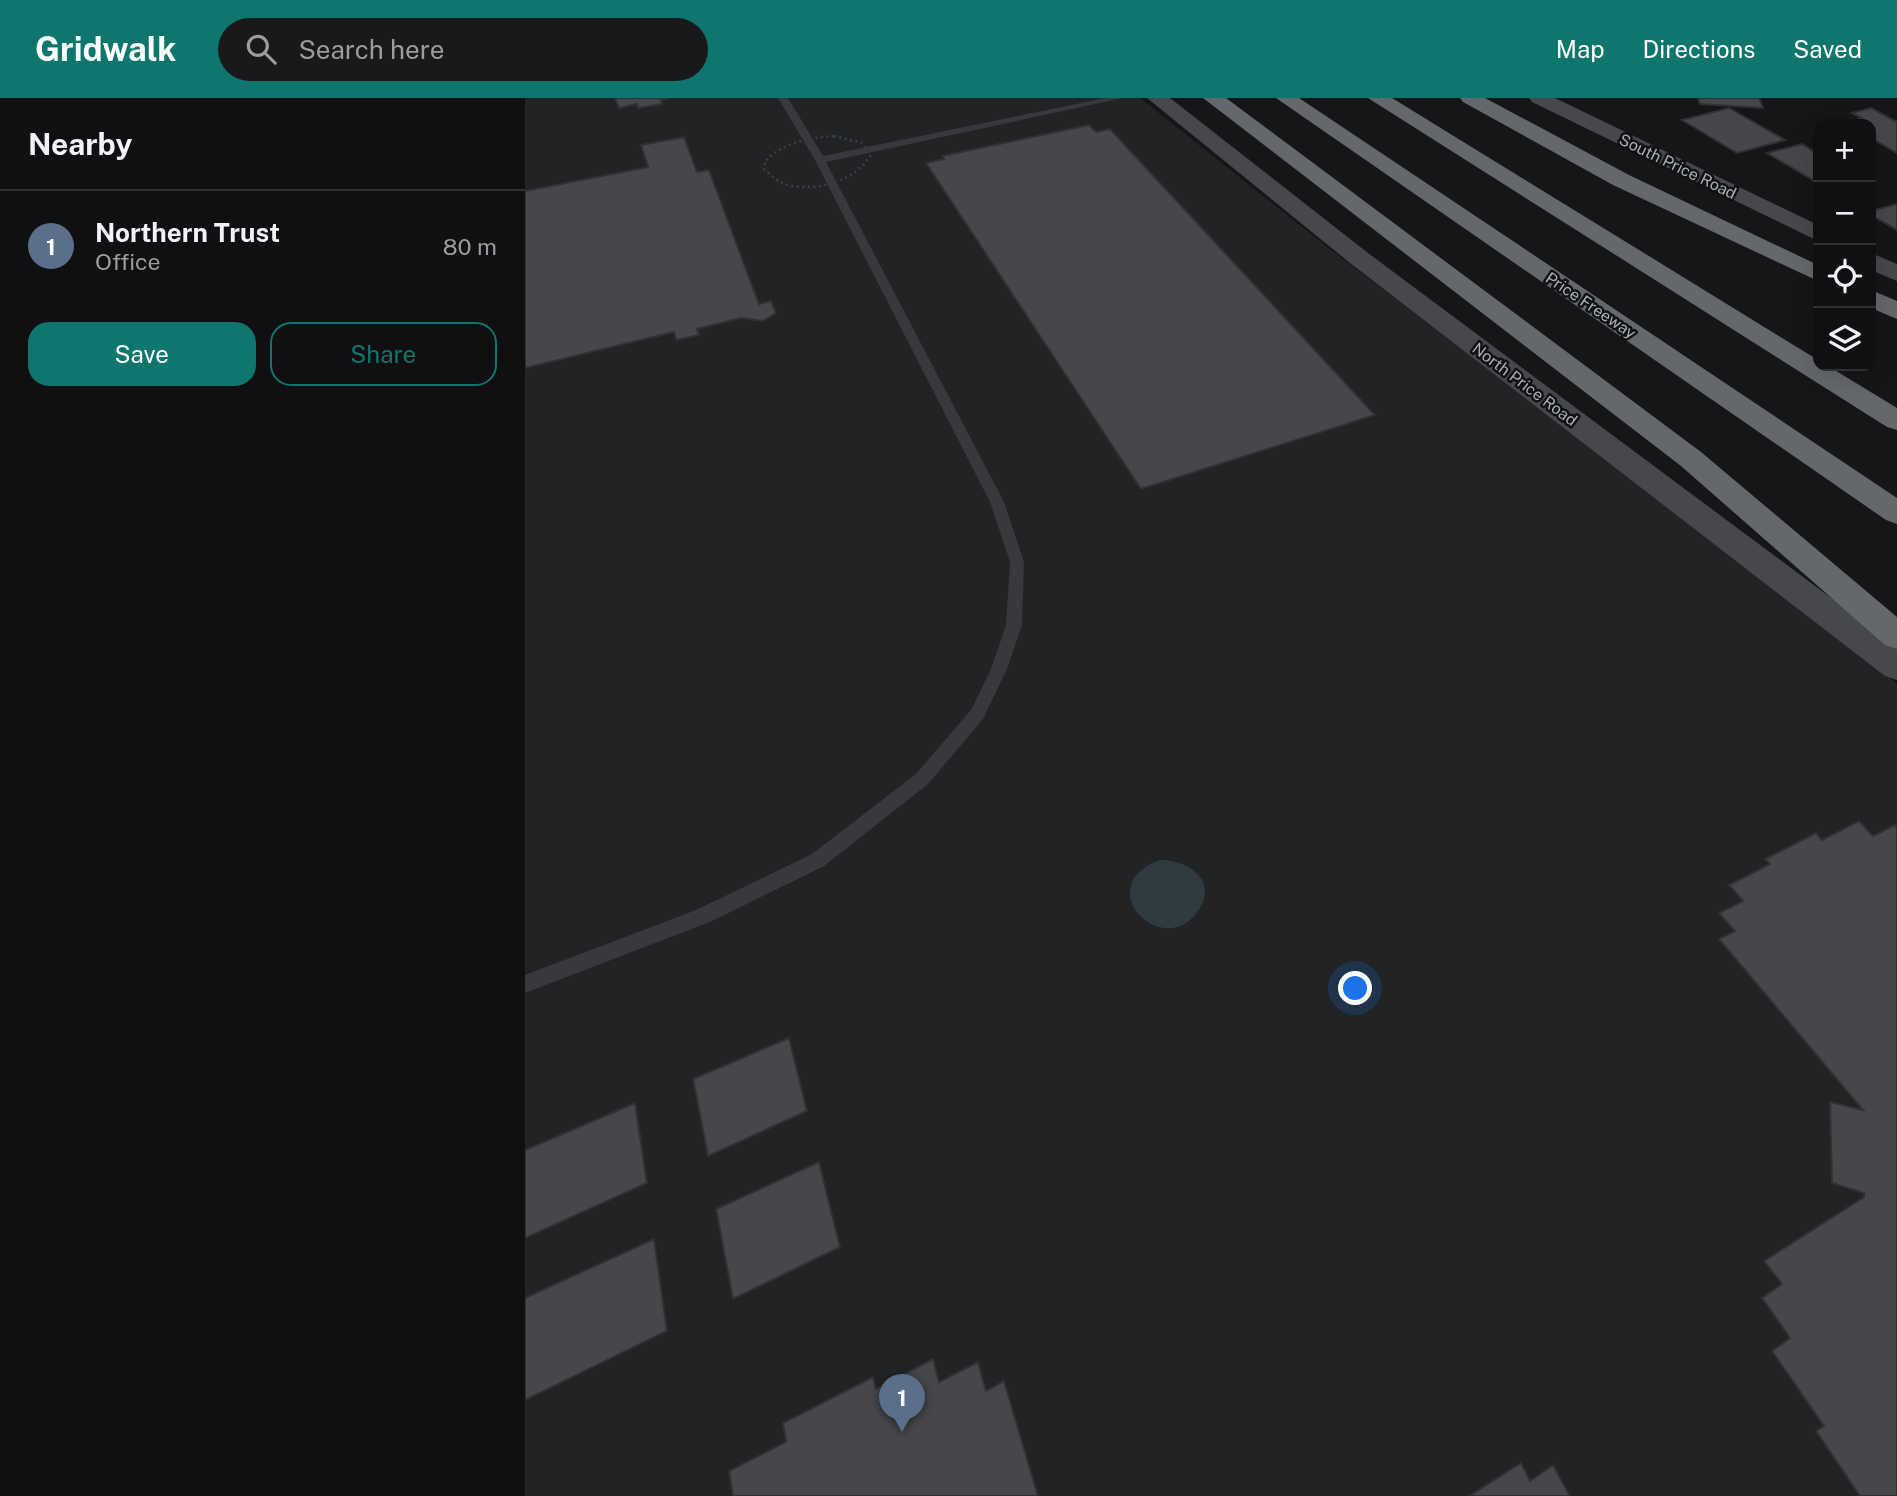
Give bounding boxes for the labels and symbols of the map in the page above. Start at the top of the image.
street label: South Price Road [1616,130,1740,203]
street label: Price Freeway [1542,268,1640,343]
street label: North Price Road [1469,339,1581,430]
your location [1338,971,1372,1005]
pin: 1 [879,1374,925,1432]

